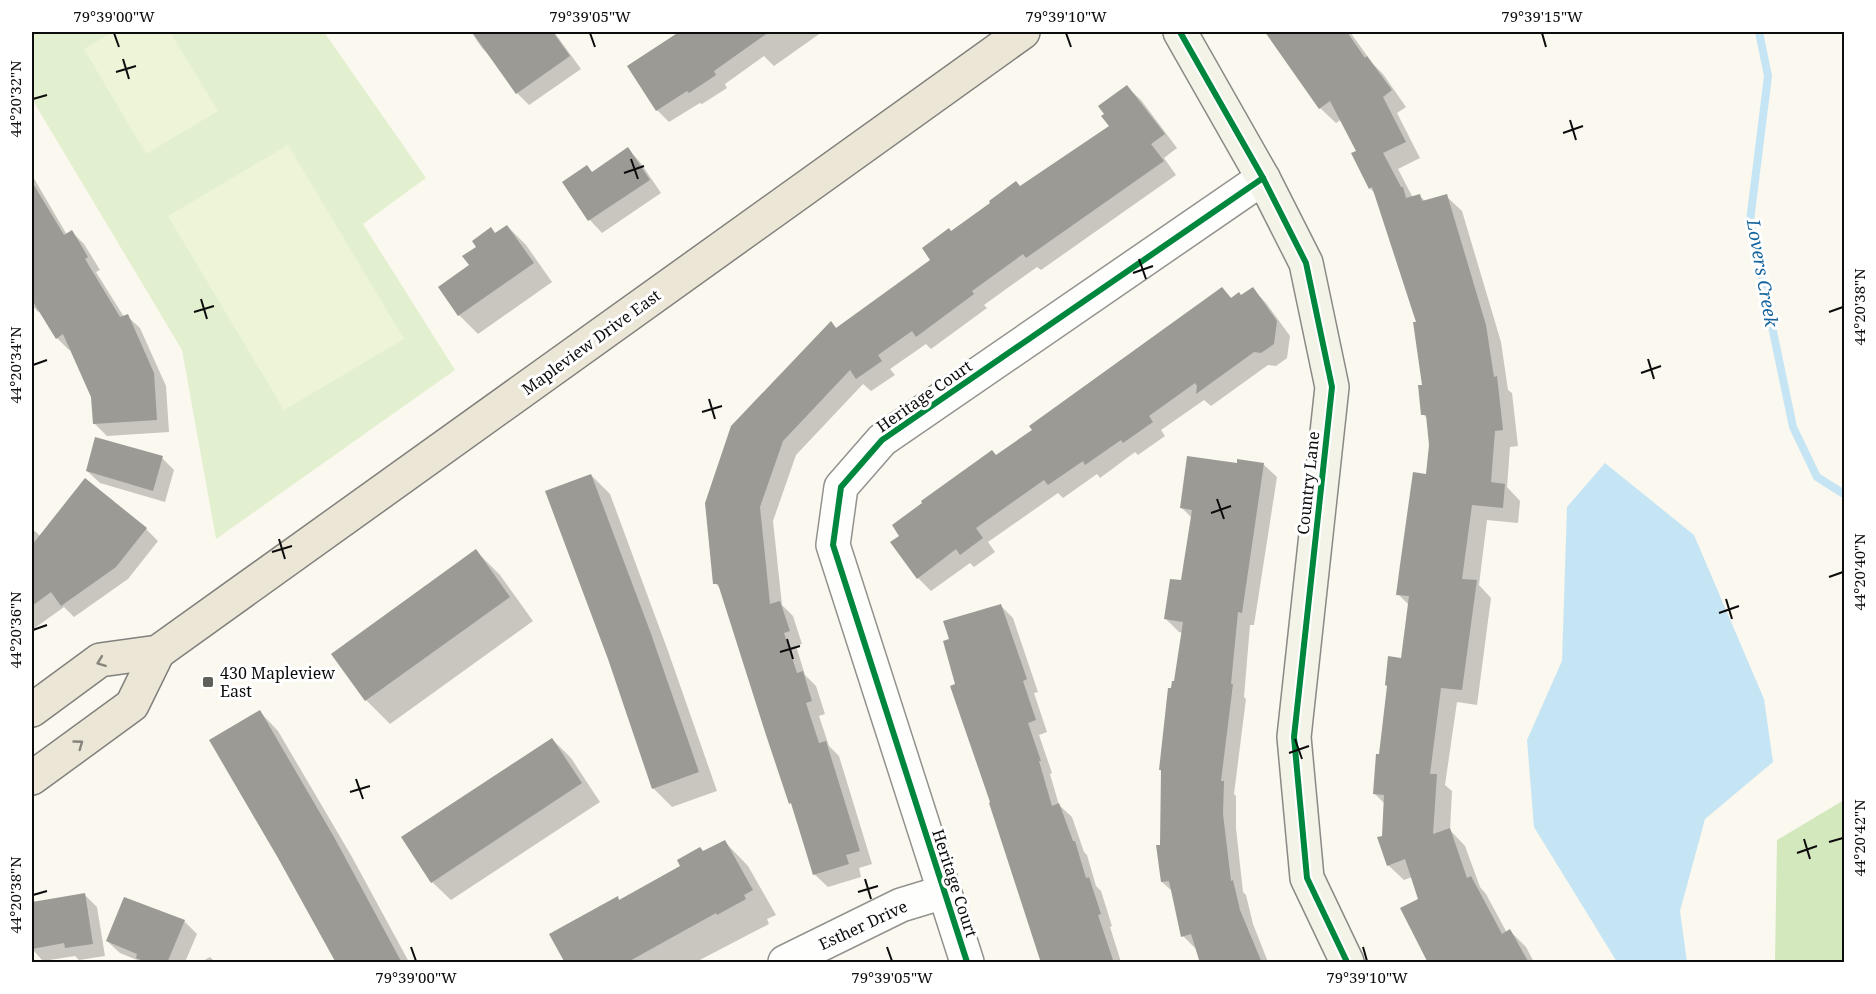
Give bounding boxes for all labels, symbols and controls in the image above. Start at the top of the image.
text: 79°39'00"W [73,6,155,26]
text: 79°39'05"W [549,6,631,26]
text: 79°39'10"W [1025,6,1107,26]
text: 79°39'15"W [1501,6,1583,26]
text: 44°20'32"N [5,60,25,138]
water label: Lovers Creek [1742,216,1784,329]
text: 44°20'38"N [1849,268,1869,346]
street label: Mapleview Drive East [517,284,665,400]
text: 44°20'34"N [5,326,25,404]
street label: Heritage Court [872,355,977,437]
street label: Country Lane [1292,430,1324,536]
text: 44°20'40"N [1849,533,1869,611]
text: 44°20'36"N [5,591,25,669]
one-way arrow [97,655,107,668]
place label: 430 Mapleview East [220,662,335,702]
marker: 430 Mapleview East [201,675,215,689]
one-way arrow [72,740,83,751]
text: 44°20'42"N [1849,799,1869,877]
street label: Heritage Court [927,826,983,940]
text: 44°20'38"N [5,856,25,934]
street label: Esther Drive [815,895,911,955]
text: 79°39'00"W [375,967,457,987]
text: 79°39'05"W [851,967,933,987]
text: 79°39'10"W [1326,967,1408,987]

